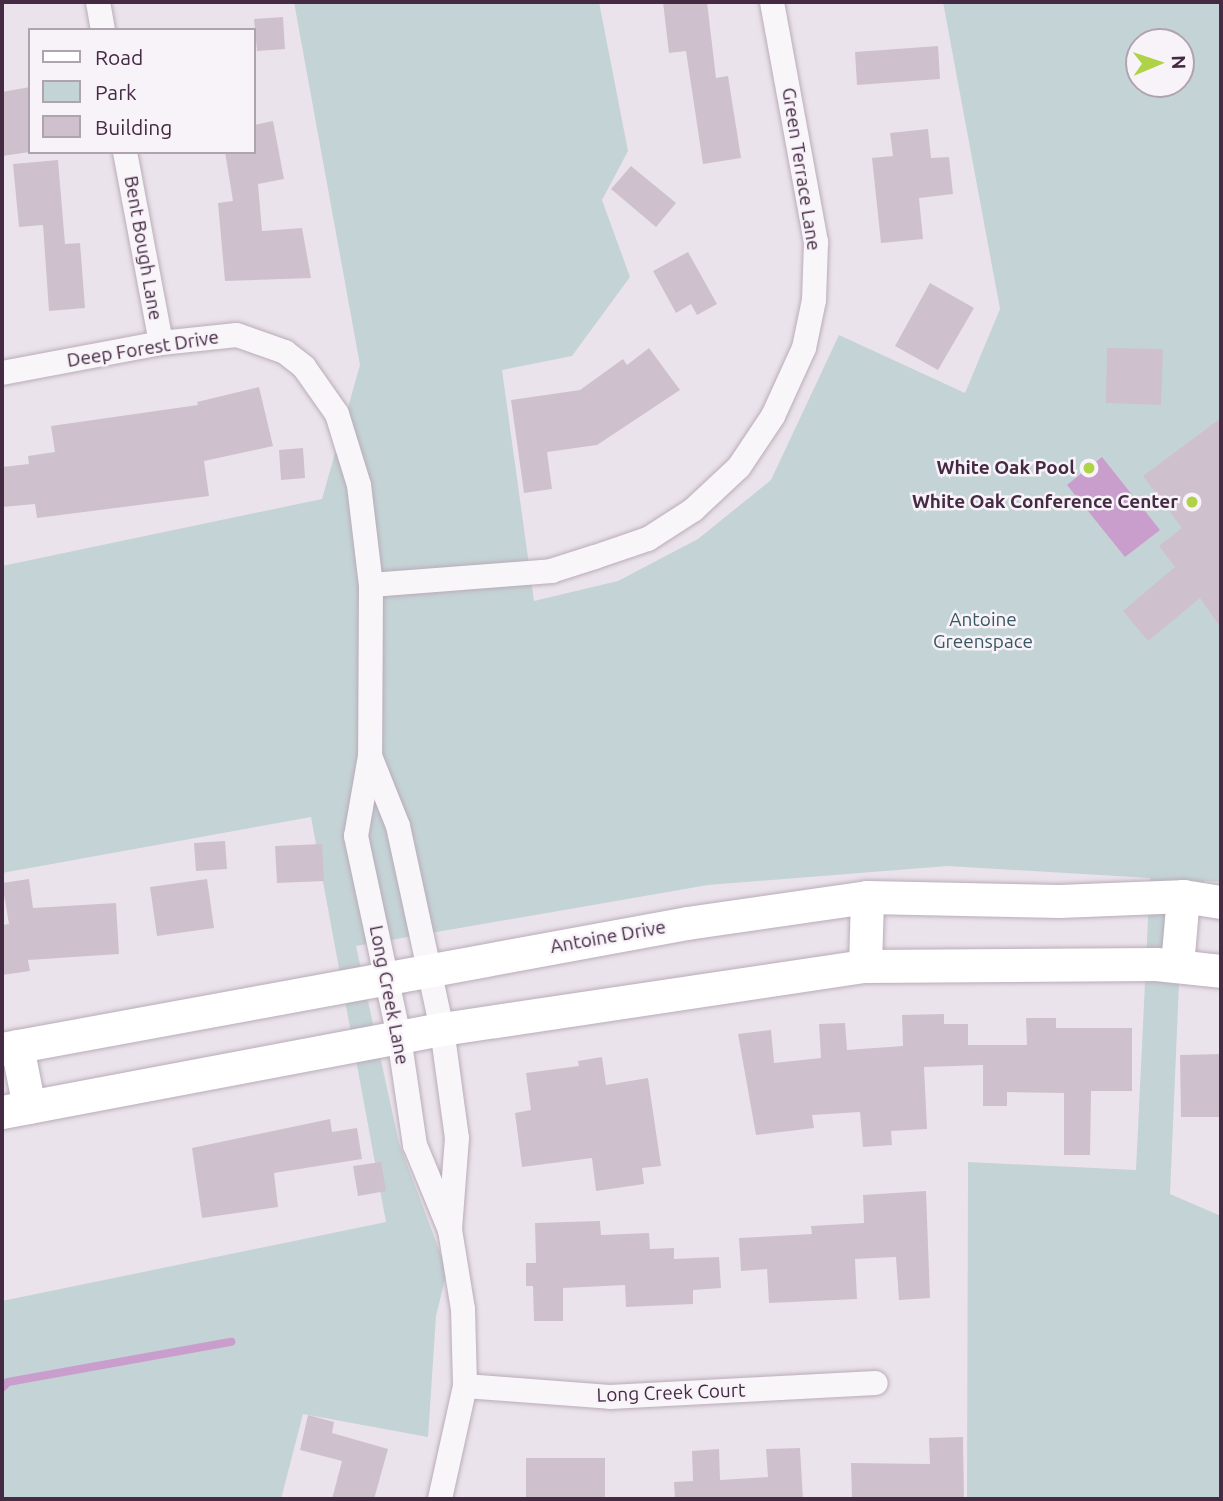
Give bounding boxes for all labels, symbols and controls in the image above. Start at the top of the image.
legend [28,28,256,154]
north arrow [1125,28,1195,98]
text: Road [95,45,143,69]
text: N [1168,55,1190,70]
text: Park [95,80,137,104]
street label: Green Terrace Lane [777,86,825,252]
text: Building [95,115,172,139]
street label: Bent Bough Lane [119,174,167,322]
street label: Deep Forest Drive [65,326,221,372]
place label: White Oak Pool [937,457,1075,479]
marker: White Oak Pool [1081,460,1097,476]
place label: White Oak Conference Center [912,491,1178,513]
marker: White Oak Conference Center [1184,494,1200,510]
park label: Antoine Greenspace [933,609,1033,653]
street label: Antoine Drive [548,916,668,958]
street label: Long Creek Lane [364,923,414,1067]
street label: Long Creek Court [596,1379,746,1407]

